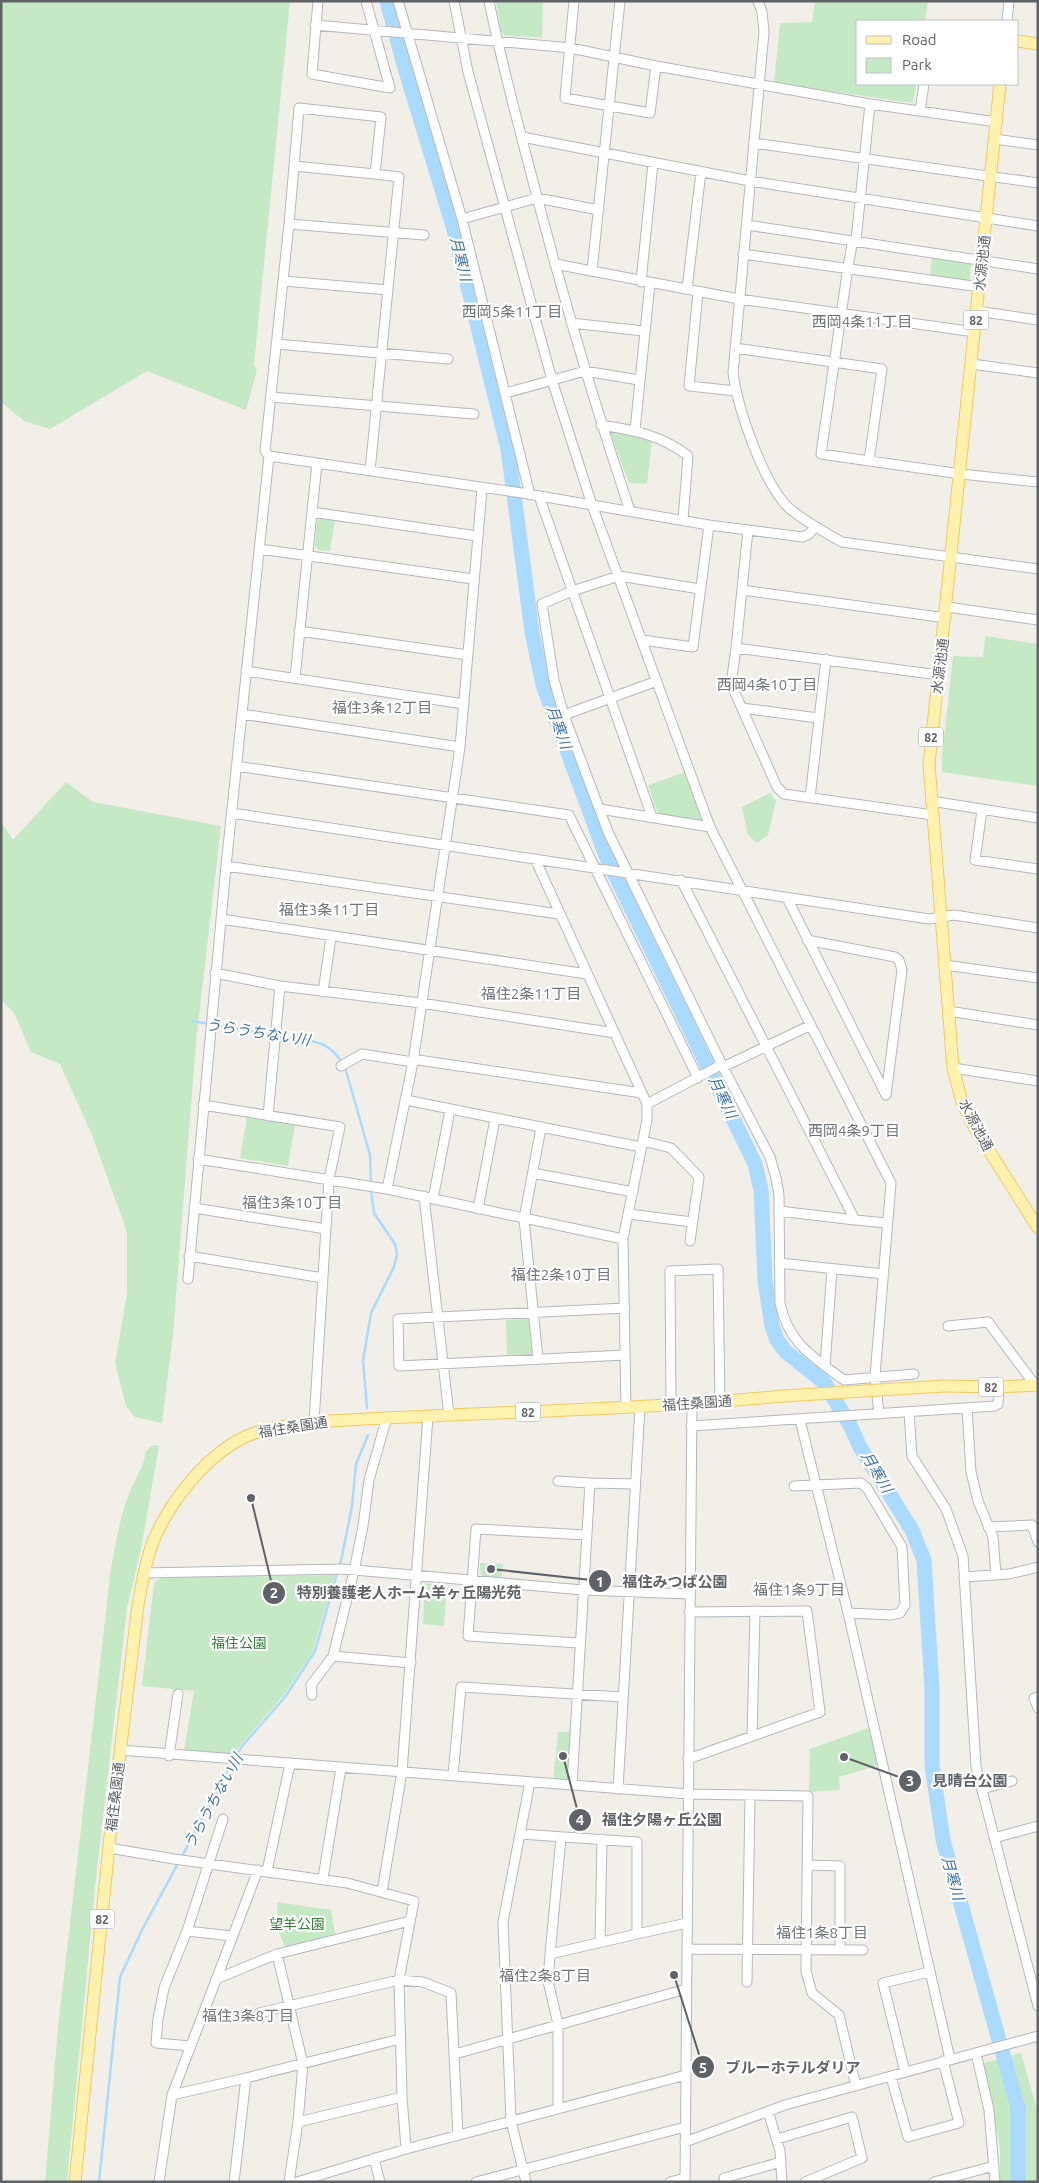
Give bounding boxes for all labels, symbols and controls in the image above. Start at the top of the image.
legend [856,20,1019,85]
text: Road [902,31,937,48]
text: Park [902,56,932,73]
street label: 水源池通 [971,234,993,292]
water label: 月寒川 [447,235,475,285]
district label: 西岡5条11丁目 [462,303,562,320]
road number: 82 [964,310,988,330]
district label: 西岡4条11丁目 [812,313,912,330]
street label: 水源池通 [929,637,951,695]
district label: 西岡4条10丁目 [717,676,817,693]
district label: 福住3条12丁目 [332,699,432,716]
water label: 月寒川 [543,703,575,753]
road number: 82 [918,728,944,746]
district label: 福住3条11丁目 [279,901,379,918]
district label: 福住2条11丁目 [481,985,581,1002]
water label: うらうちない川 [205,1015,313,1049]
water label: 月寒川 [705,1073,741,1123]
street label: 水源池通 [956,1097,996,1153]
district label: 西岡4条9丁目 [808,1122,900,1139]
district label: 福住3条10丁目 [242,1194,342,1211]
district label: 福住2条10丁目 [511,1266,611,1283]
road number: 82 [978,1378,1004,1396]
street label: 福住桑園通 [662,1393,732,1413]
road number: 82 [516,1402,540,1421]
street label: 福住桑園通 [257,1414,329,1440]
water label: 月寒川 [858,1448,897,1497]
callout: 福住みつば公園 [588,1566,738,1596]
text: 1 [596,1573,604,1590]
text: 福住みつば公園 [621,1573,728,1590]
callout: 特別養護老人ホーム羊ヶ丘陽光苑 [262,1578,532,1608]
district label: 福住1条9丁目 [753,1581,845,1598]
text: 2 [270,1584,278,1601]
text: 特別養護老人ホーム羊ヶ丘陽光苑 [297,1584,521,1601]
park label: 福住公園 [211,1635,267,1651]
water label: うらうちない川 [180,1749,247,1851]
street label: 福住桑園通 [103,1761,127,1833]
callout: 見晴台公園 [898,1766,1018,1796]
text: 3 [906,1772,914,1789]
text: 見晴台公園 [932,1772,1008,1789]
callout: 福住夕陽ヶ丘公園 [567,1805,732,1835]
text: 4 [576,1811,584,1828]
text: 福住夕陽ヶ丘公園 [601,1811,722,1828]
water label: 月寒川 [939,1854,968,1904]
road number: 82 [90,1910,114,1928]
park label: 望羊公園 [269,1916,325,1932]
district label: 福住1条8丁目 [776,1924,868,1941]
district label: 福住2条8丁目 [499,1967,591,1984]
district label: 福住3条8丁目 [202,2007,294,2024]
callout: ブルーホテルダリア [690,2052,870,2082]
text: 5 [699,2059,707,2076]
text: ブルーホテルダリア [725,2059,861,2076]

